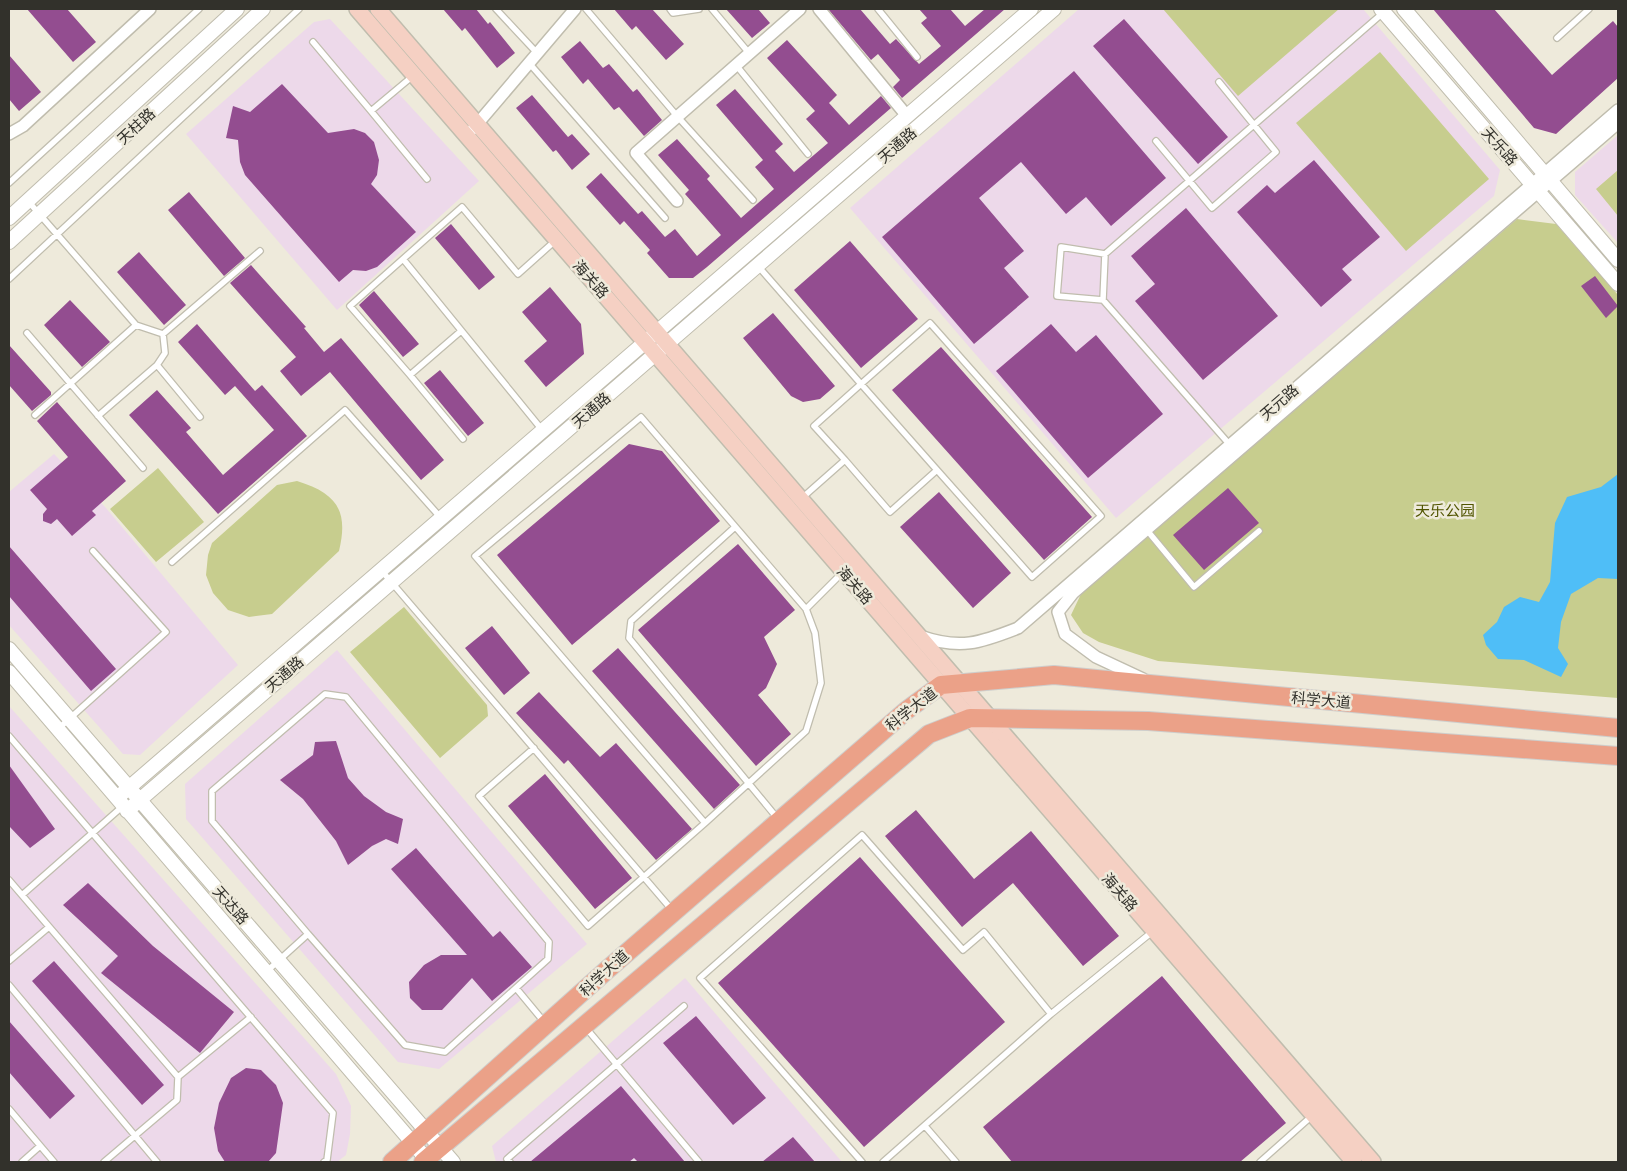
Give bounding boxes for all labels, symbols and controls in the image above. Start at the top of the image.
street label: 天柱路 [112,102,160,150]
street label: 天乐路 [1477,121,1523,171]
street label: 天通路 [872,122,922,168]
street label: 海关路 [568,254,614,304]
street label: 天元路 [1254,379,1304,425]
street label: 天通路 [566,387,616,433]
park label: 天乐公园 [1415,499,1475,522]
street label: 海关路 [832,560,878,610]
street label: 天通路 [259,651,309,697]
street label: 科学大道 [880,681,942,737]
street label: 科学大道 [1290,686,1352,714]
street label: 海关路 [1097,867,1143,917]
street label: 天达路 [208,880,254,930]
street label: 科学大道 [574,944,634,1002]

